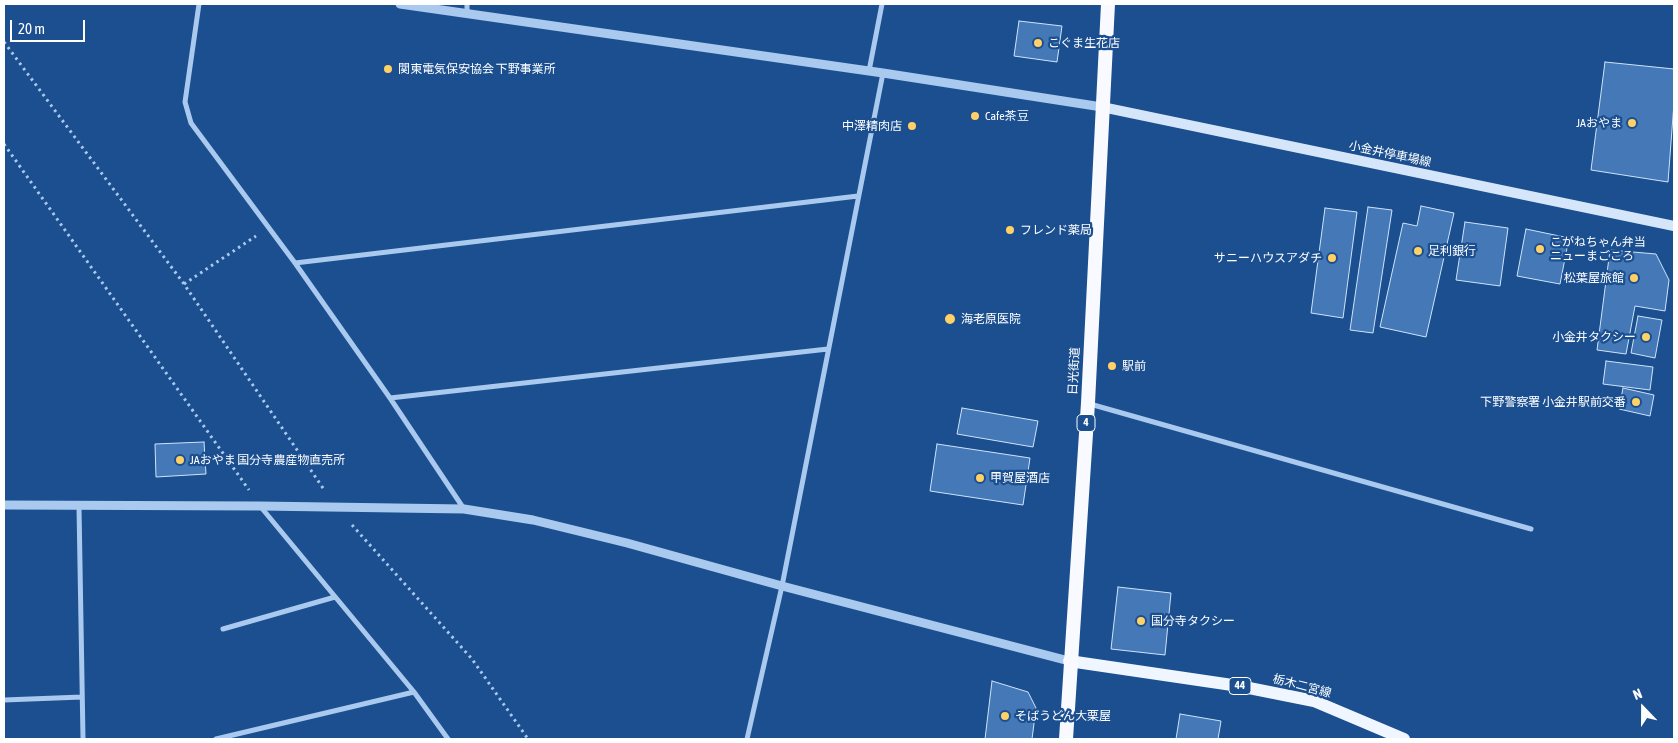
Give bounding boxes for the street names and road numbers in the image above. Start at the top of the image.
street label: 小金井停車場線 [1347,138,1433,170]
street label: 日光街道 [1066,347,1082,395]
road number: 4 [1077,414,1095,432]
street label: 栃木二宮線 [1271,671,1333,701]
road number: 44 [1229,678,1251,694]

